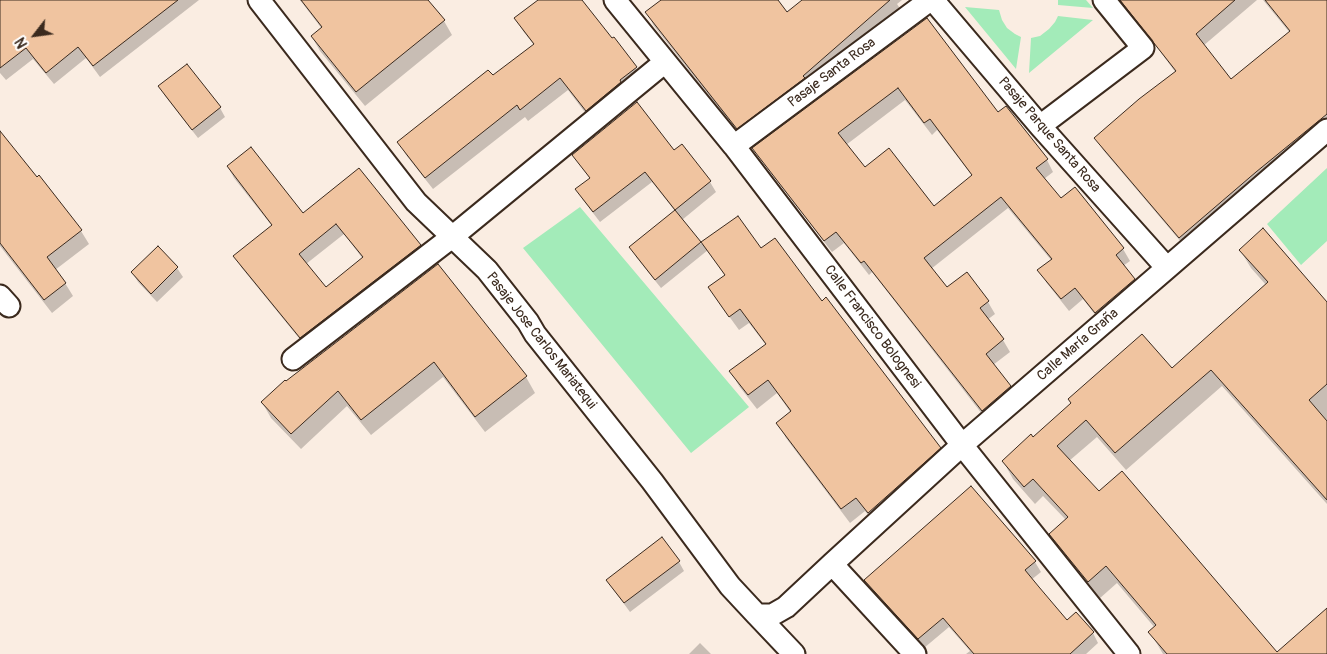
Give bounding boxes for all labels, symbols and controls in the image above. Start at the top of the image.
north arrow [10,10,60,60]
text: N [12,34,31,51]
street label: Pasaje Santa Rosa [785,35,879,111]
street label: Pasaje Parque Santa Rosa [994,74,1104,196]
street label: Calle Francisco Bolognesi [820,262,924,392]
street label: Pasaje Jose Carlos Mariatequi [482,269,600,413]
street label: Calle María Graña [1034,305,1122,385]

